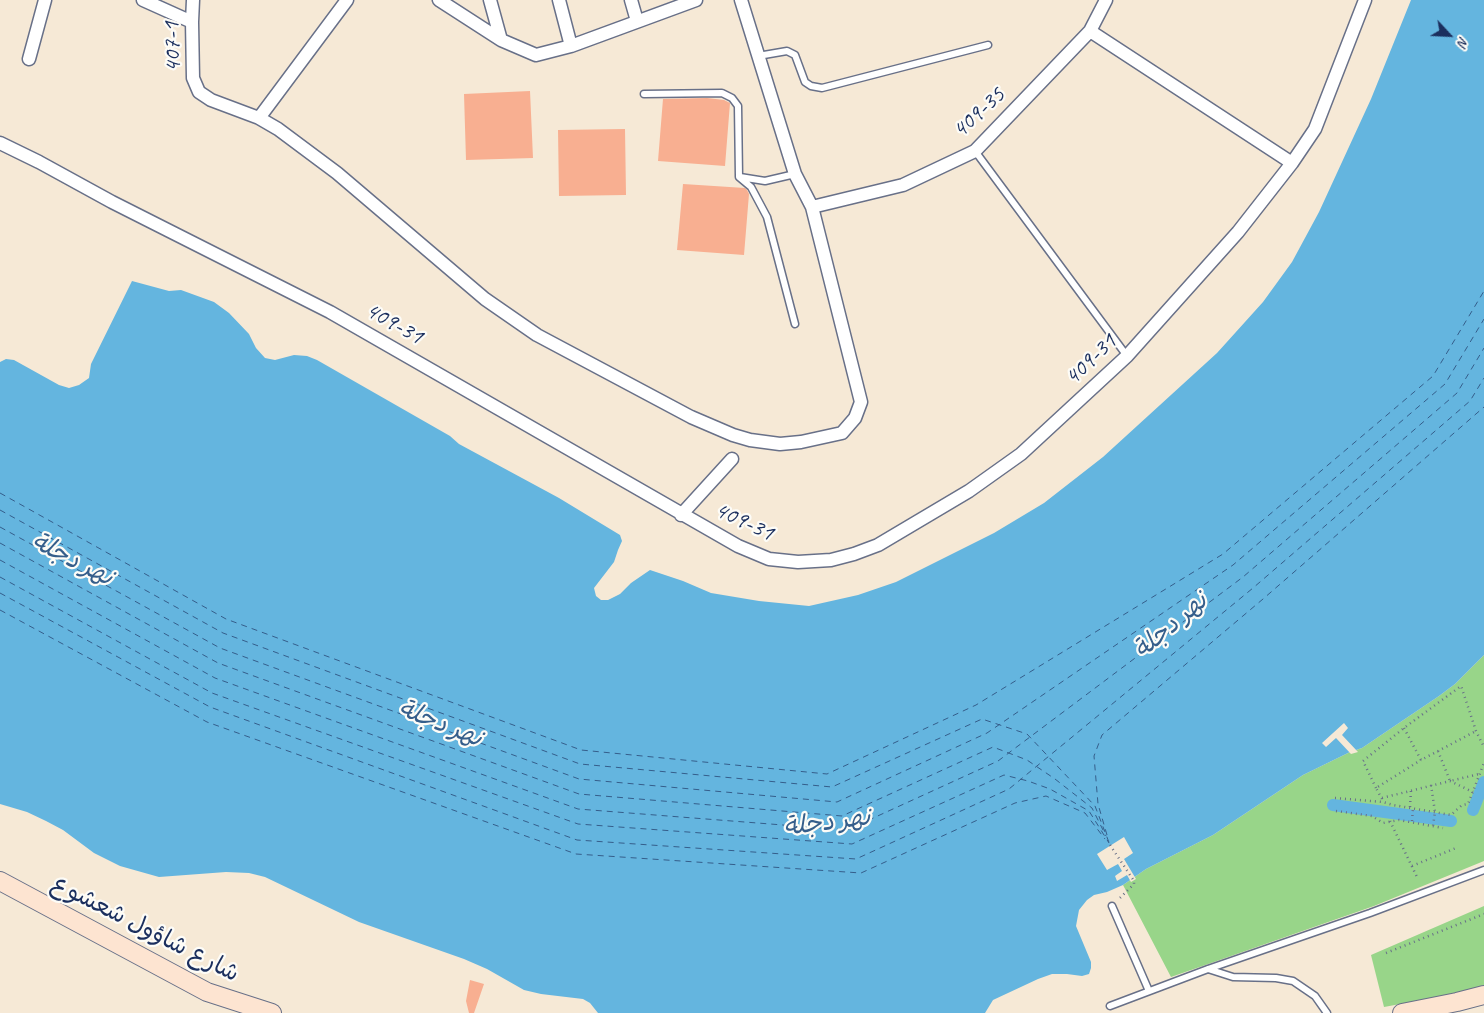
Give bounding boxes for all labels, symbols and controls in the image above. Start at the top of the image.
north arrow [1424,10,1474,60]
street label: 407-1 [158,21,188,73]
text: N [1454,34,1473,49]
street label: 409-35 [947,81,1011,145]
street label: 409-31 [360,296,428,352]
street label: 409-31 [1059,328,1123,392]
street label: 409-31 [710,496,778,548]
water label: نهر دجلة [26,527,118,593]
water label: نهر دجلة [1128,586,1214,666]
water label: نهر دجلة [394,694,486,754]
water label: نهر دجلة [782,803,872,843]
street label: شارع شاؤول شعشوع [46,869,244,989]

